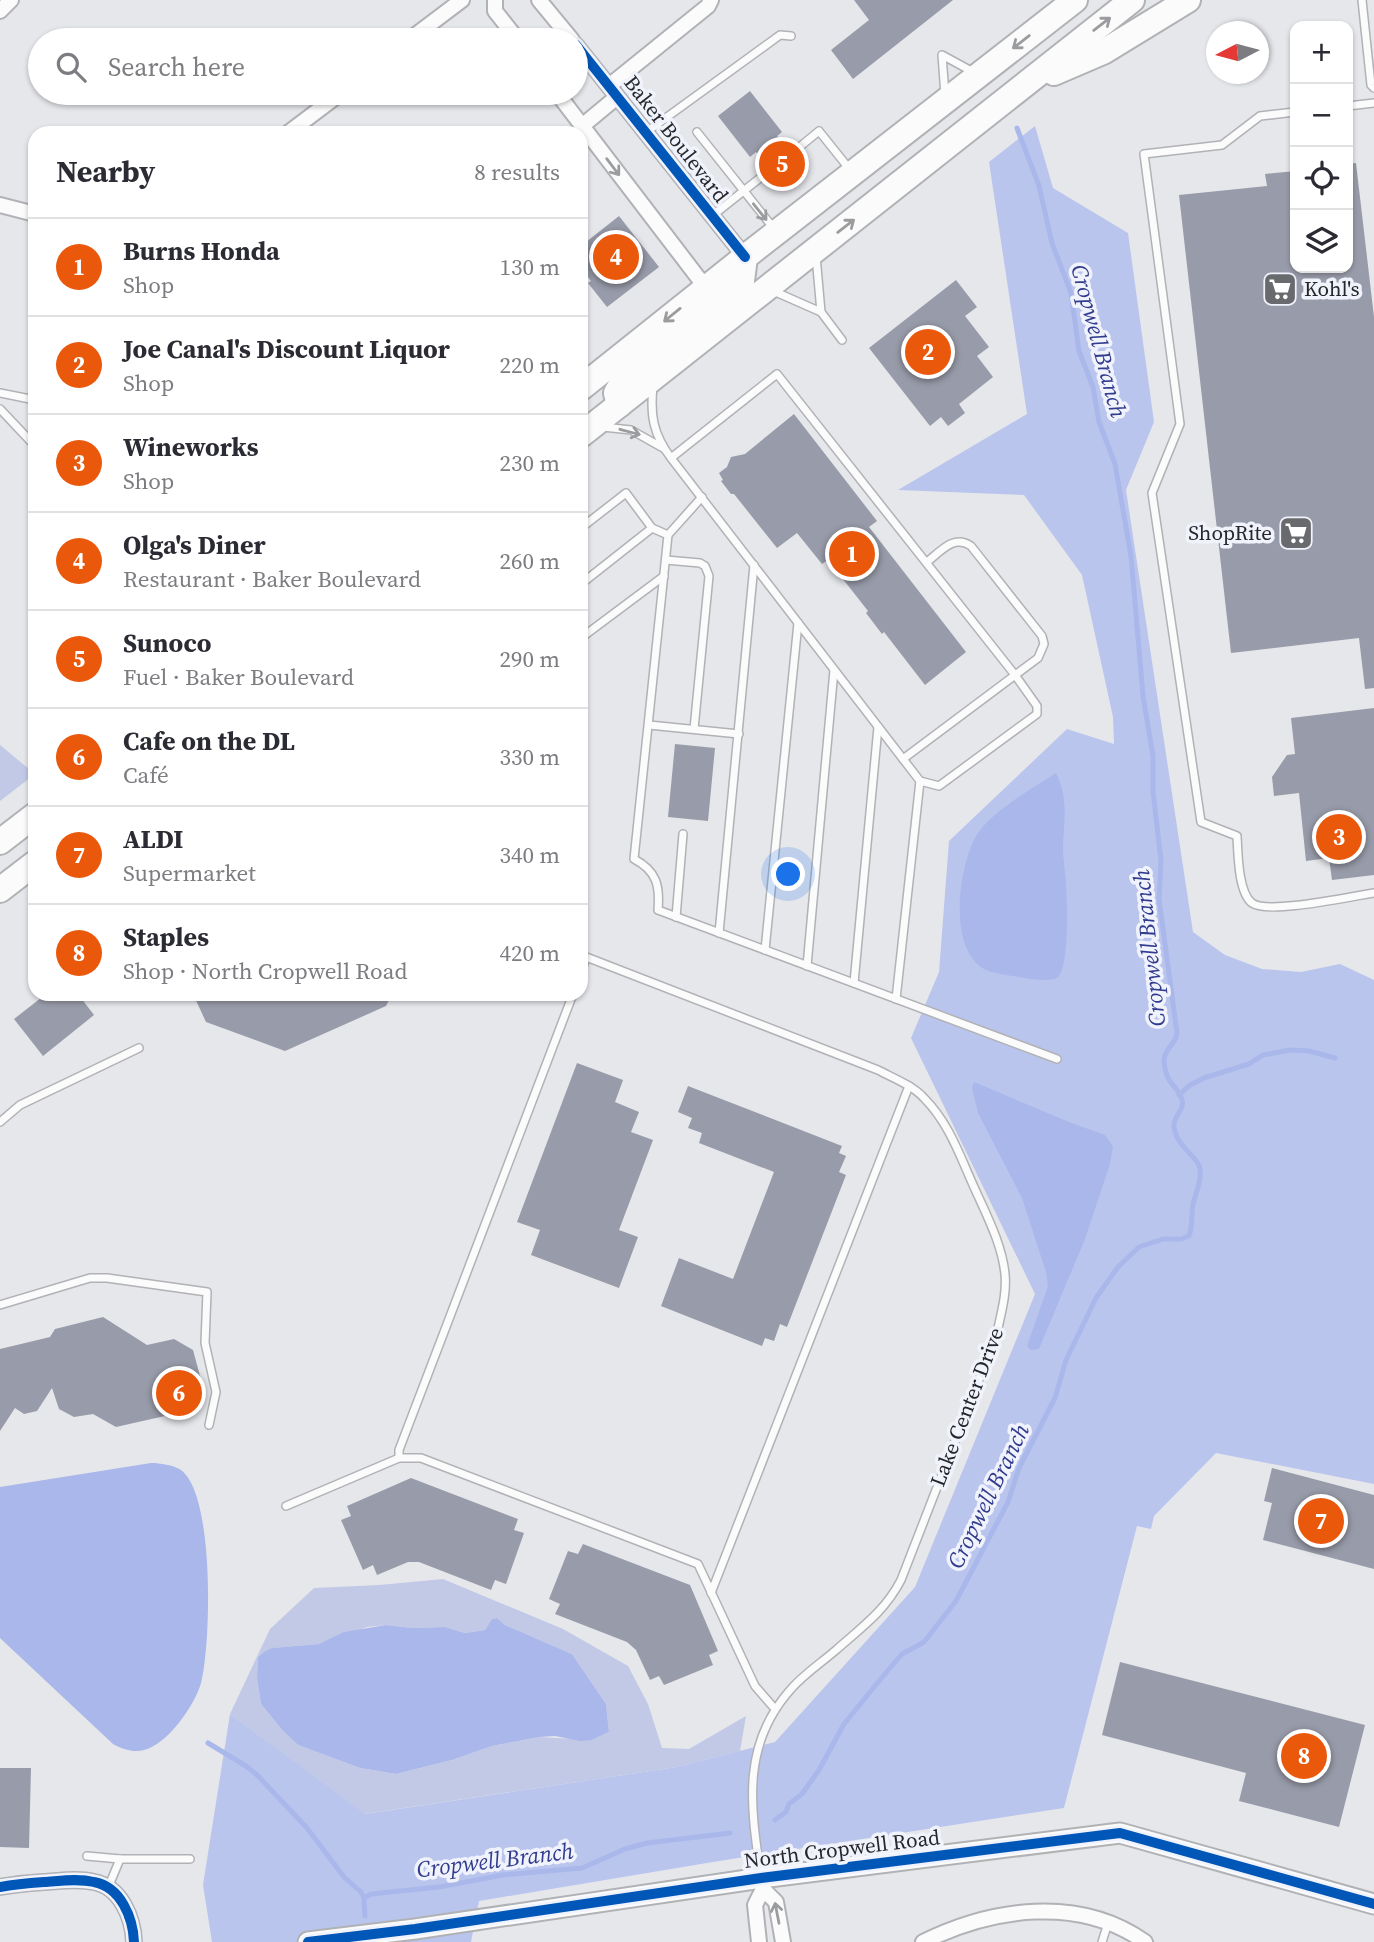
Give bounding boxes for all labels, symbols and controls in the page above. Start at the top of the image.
one-way arrow [1092,16,1110,32]
north arrow [1206,21,1269,84]
map controls [1290,21,1353,273]
button: + [1290,21,1353,84]
search box [28,28,588,105]
one-way arrow [1012,35,1031,50]
icon: search [52,48,90,86]
text: Search here [108,49,245,85]
street label: Baker Boulevard [617,69,735,209]
button: − [1290,84,1353,147]
pin: 5 [759,138,805,190]
button: locate [1290,147,1353,210]
text: Nearby [56,151,155,192]
text: 8 results [474,156,560,188]
one-way arrow [606,157,621,175]
one-way arrow [753,202,768,220]
button: layers [1290,210,1353,273]
one-way arrow [837,218,855,233]
pin: 4 [593,231,639,283]
text: Burns Honda [123,233,280,269]
text: 1 [73,251,85,283]
text: 130 m [499,251,560,283]
water label: Cropwell Branch [1063,261,1135,422]
text: Shop [123,269,174,301]
supermarket icon: Kohl's [1261,270,1299,308]
place label: Kohl's [1304,274,1360,303]
one-way arrow [664,307,682,323]
pin: 2 [905,326,951,378]
text: Joe Canal's Discount Liquor [123,331,450,367]
text: 2 [73,349,85,381]
text: 220 m [499,349,560,381]
text: Shop [123,367,174,399]
one-way arrow [618,426,640,439]
text: Wineworks [123,429,259,465]
text: 3 [73,447,85,479]
text: 230 m [499,447,560,479]
text: Shop [123,465,174,497]
supermarket icon: ShopRite [1277,514,1315,552]
place label: ShopRite [1188,518,1272,547]
text: Olga's Diner [123,527,266,563]
pin: 1 [829,528,875,580]
text: 4 [73,545,85,577]
text: 260 m [499,545,560,577]
text: Restaurant · Baker Boulevard [123,563,421,595]
text: Sunoco [123,625,211,661]
text: 5 [73,643,85,675]
text: 290 m [499,643,560,675]
text: Fuel · Baker Boulevard [123,661,354,693]
text: Cafe on the DL [123,723,295,759]
text: 6 [73,741,85,773]
text: 330 m [499,741,560,773]
text: Café [123,759,169,791]
pin: 3 [1316,811,1362,863]
text: ALDI [123,821,183,857]
text: 7 [73,839,85,871]
text: 340 m [499,839,560,871]
text: Supermarket [123,857,256,889]
your location [771,857,805,891]
water label: Cropwell Branch [1125,867,1173,1028]
text: Staples [123,919,209,955]
text: 8 [73,937,85,969]
text: 420 m [499,937,560,969]
text: Shop · North Cropwell Road [123,955,408,987]
street label: Lake Center Drive [923,1323,1010,1491]
pin: 6 [156,1367,202,1419]
water label: Cropwell Branch [939,1418,1037,1574]
pin: 7 [1298,1495,1344,1547]
pin: 8 [1281,1730,1327,1782]
street label: North Cropwell Road [742,1822,942,1875]
water label: Cropwell Branch [415,1834,576,1885]
one-way arrow [770,1902,784,1925]

